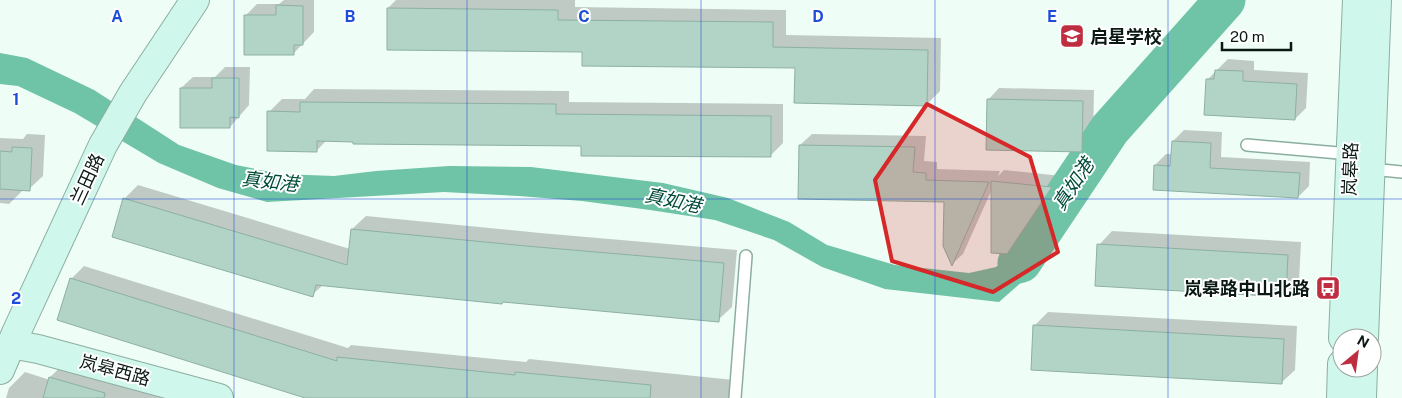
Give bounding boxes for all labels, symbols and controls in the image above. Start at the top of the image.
text: A [111,7,123,26]
text: B [345,7,356,26]
text: C [578,7,590,26]
text: D [812,7,824,26]
text: E [1047,7,1057,26]
scale bar [1222,20,1291,52]
school or university icon: 启星学校 [1059,23,1085,49]
place label: 启星学校 [1090,26,1162,47]
text: 20 m [1230,28,1265,45]
text: 1 [13,90,19,109]
street label: 岚皋路 [1339,142,1361,196]
street label: 兰田路 [66,150,108,208]
water label: 真如港 [1048,152,1100,214]
water label: 真如港 [240,167,302,195]
water label: 真如港 [643,183,706,217]
bus stop icon: 岚皋路中山北路 [1315,275,1341,301]
place label: 岚皋路中山北路 [1184,278,1310,299]
text: 2 [11,289,21,308]
north arrow [1332,328,1382,378]
text: N [1355,332,1372,351]
street label: 岚皋西路 [78,351,152,389]

